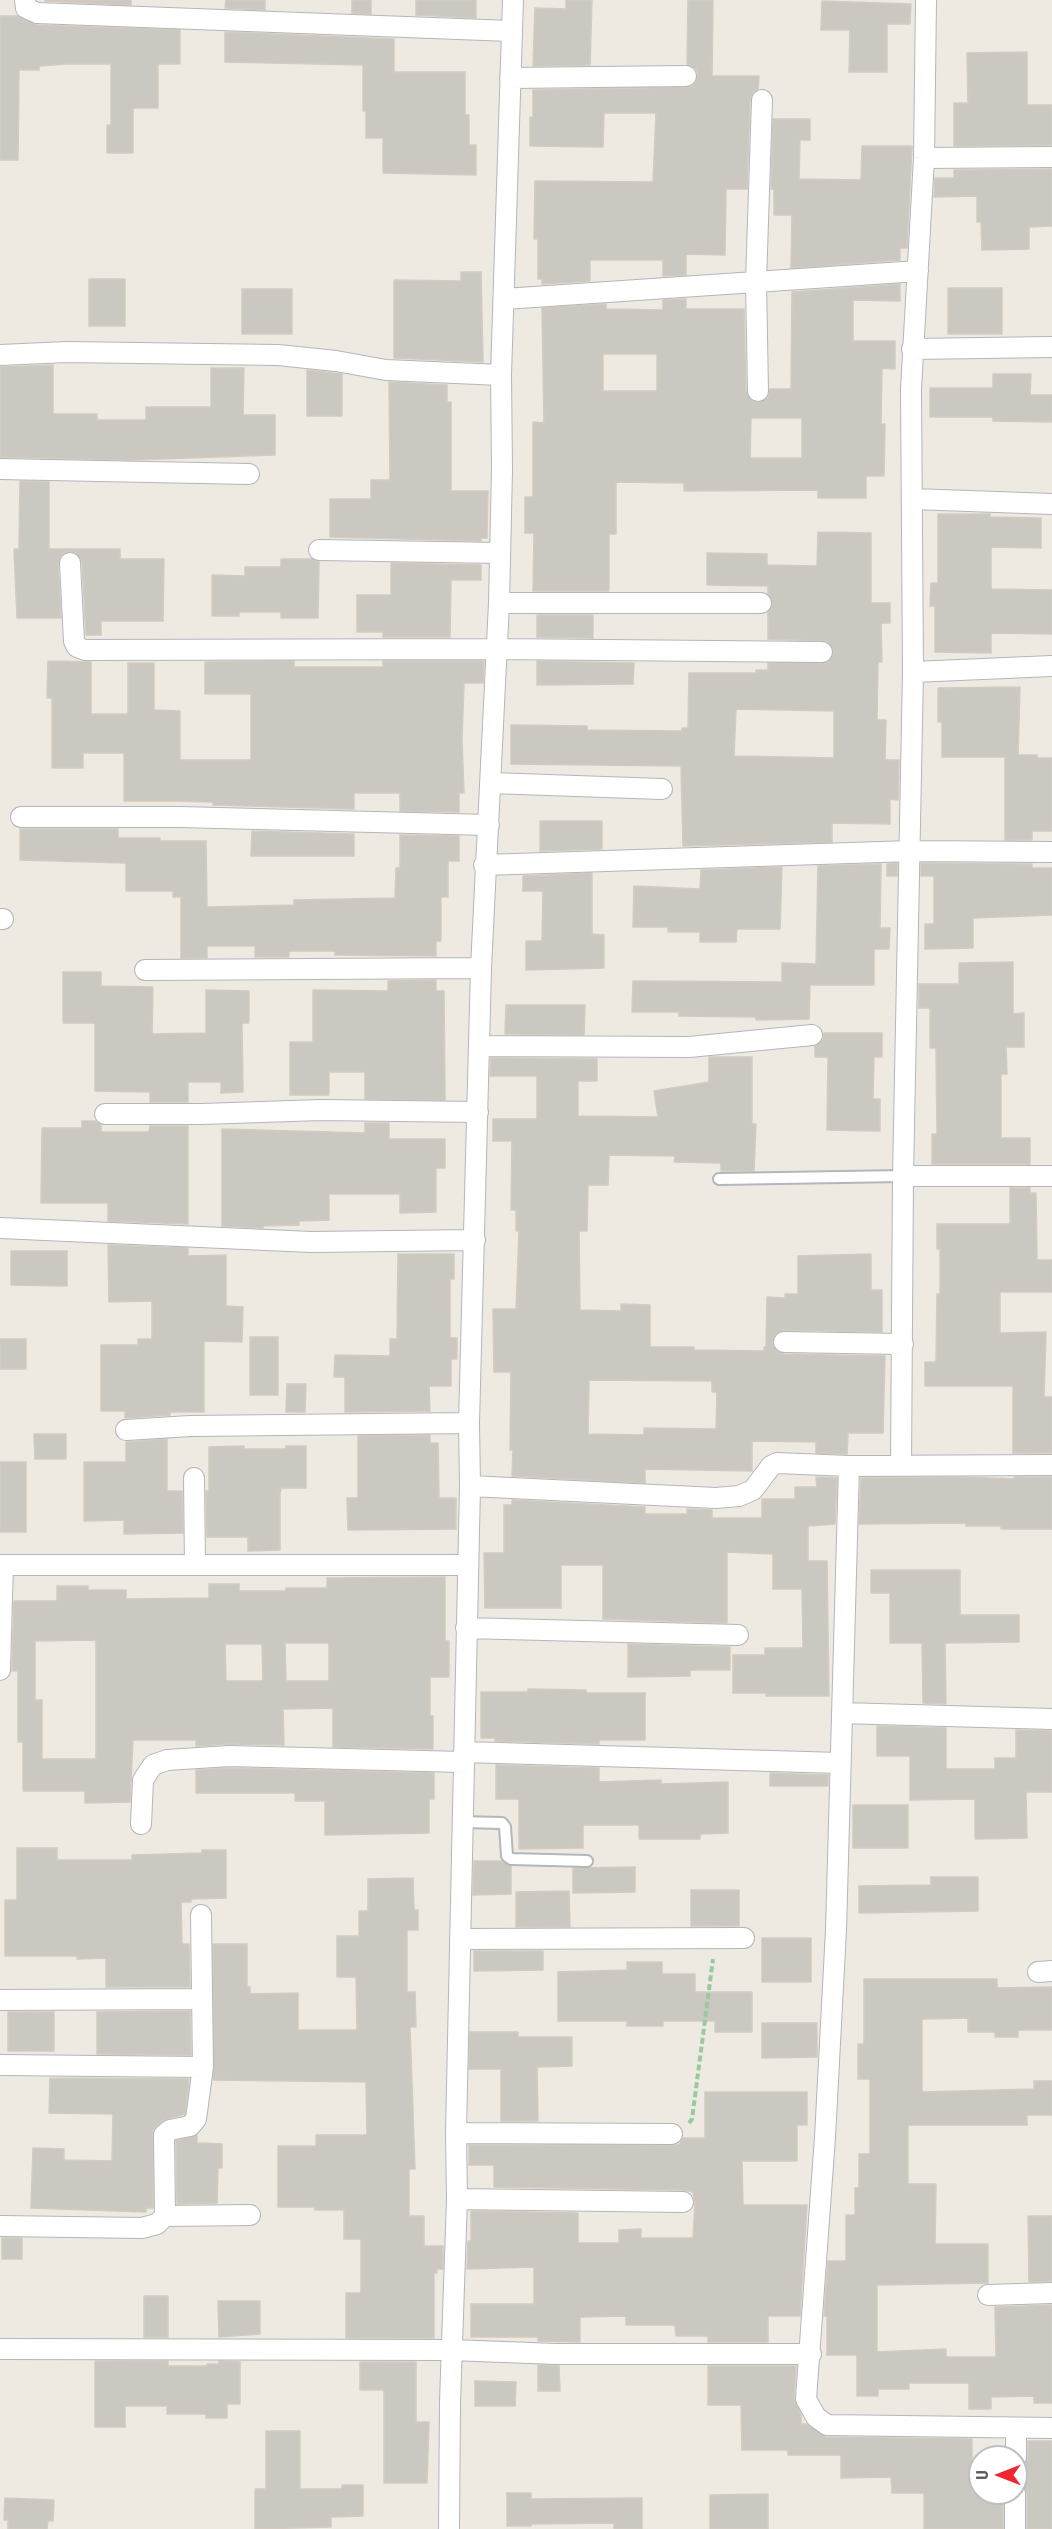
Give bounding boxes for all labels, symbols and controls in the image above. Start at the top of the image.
north arrow [968,2445,1028,2505]
text: U [973,2470,991,2480]

